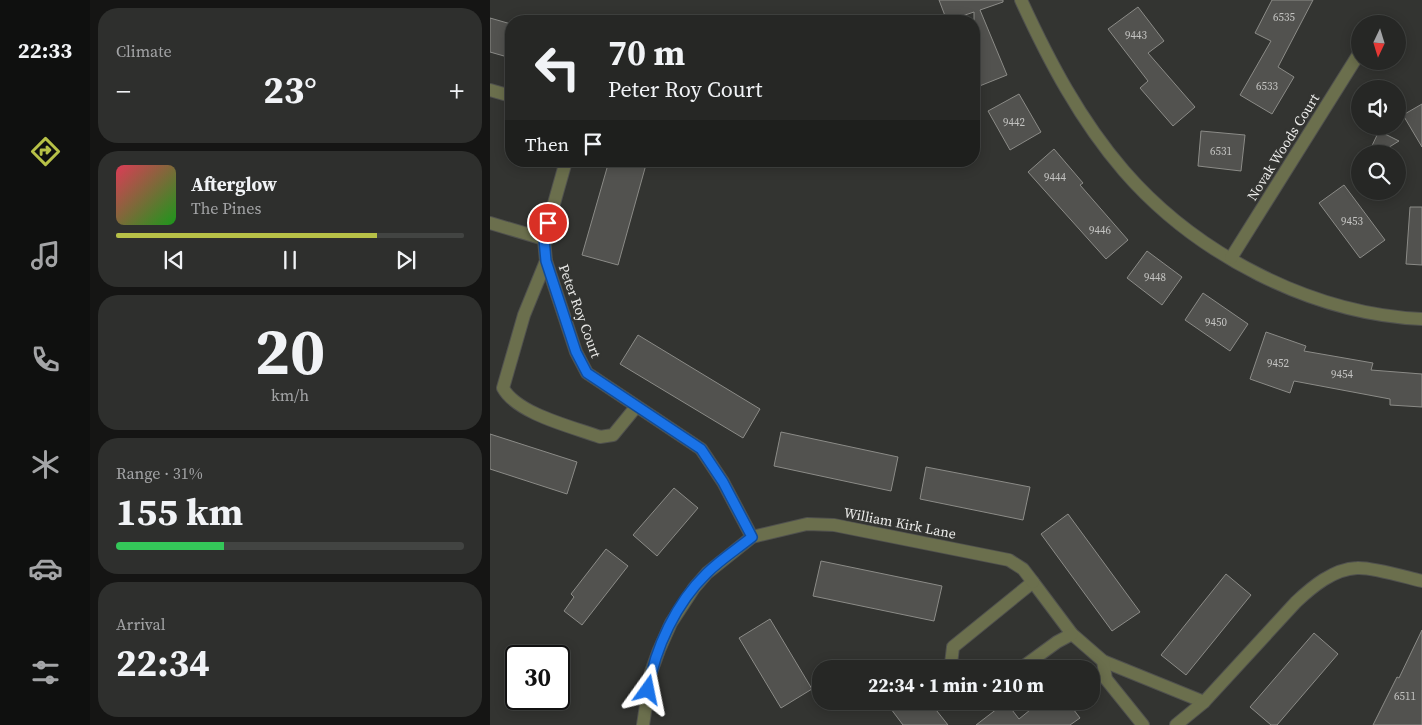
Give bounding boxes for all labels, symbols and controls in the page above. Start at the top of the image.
house number: 6535 [1273,10,1295,25]
north arrow [1351,15,1406,70]
map controls [1351,15,1406,200]
house number: 9443 [1125,28,1147,43]
text: 70 m [608,29,685,77]
text: 22:33 [18,35,72,65]
icon: left [525,35,590,100]
text: Climate [116,40,172,62]
text: 23° [263,64,317,116]
text: − [116,72,131,110]
text: + [449,72,464,110]
text: Peter Roy Court [608,74,762,104]
house number: 6533 [1256,79,1278,94]
button: sound [1351,80,1406,135]
street label: Novak Woods Court [1242,89,1324,204]
house number: 9442 [1003,115,1025,130]
icon: arrive [579,130,607,158]
text: Then [525,131,569,157]
icon: directions [28,134,63,169]
house number: 6531 [1210,144,1232,159]
button: search [1351,145,1406,200]
house number: 9444 [1044,170,1066,185]
text: Afterglow [191,171,277,197]
text: The Pines [191,197,261,219]
pin [527,202,569,244]
icon: arrive [534,209,562,237]
house number: 9453 [1341,214,1363,229]
house number: 9446 [1089,223,1111,238]
icon: music [28,238,63,273]
icon: previous [160,246,188,274]
icon: pause [276,246,304,274]
icon: next [392,246,420,274]
street label: Peter Roy Court [554,261,606,361]
house number: 9448 [1144,270,1166,285]
text: 20 [255,307,325,396]
house number: 9450 [1205,315,1227,330]
icon: phone [28,342,63,377]
house number: 9452 [1267,356,1289,371]
house number: 9454 [1331,367,1353,382]
text: km/h [271,384,309,406]
icon: climate [28,447,63,482]
text: Range · 31% [116,462,203,484]
text: 155 km [116,486,243,538]
street label: William Kirk Lane [842,502,958,544]
icon: car [28,551,63,586]
text: Arrival [116,613,165,635]
text: 22:34 [116,637,210,689]
speed limit sign: 30 [505,645,570,710]
icon: filters [28,655,63,690]
position arrow [621,663,673,715]
text: 22:34 · 1 min · 210 m [868,672,1044,698]
house number: 6511 [1394,689,1416,704]

